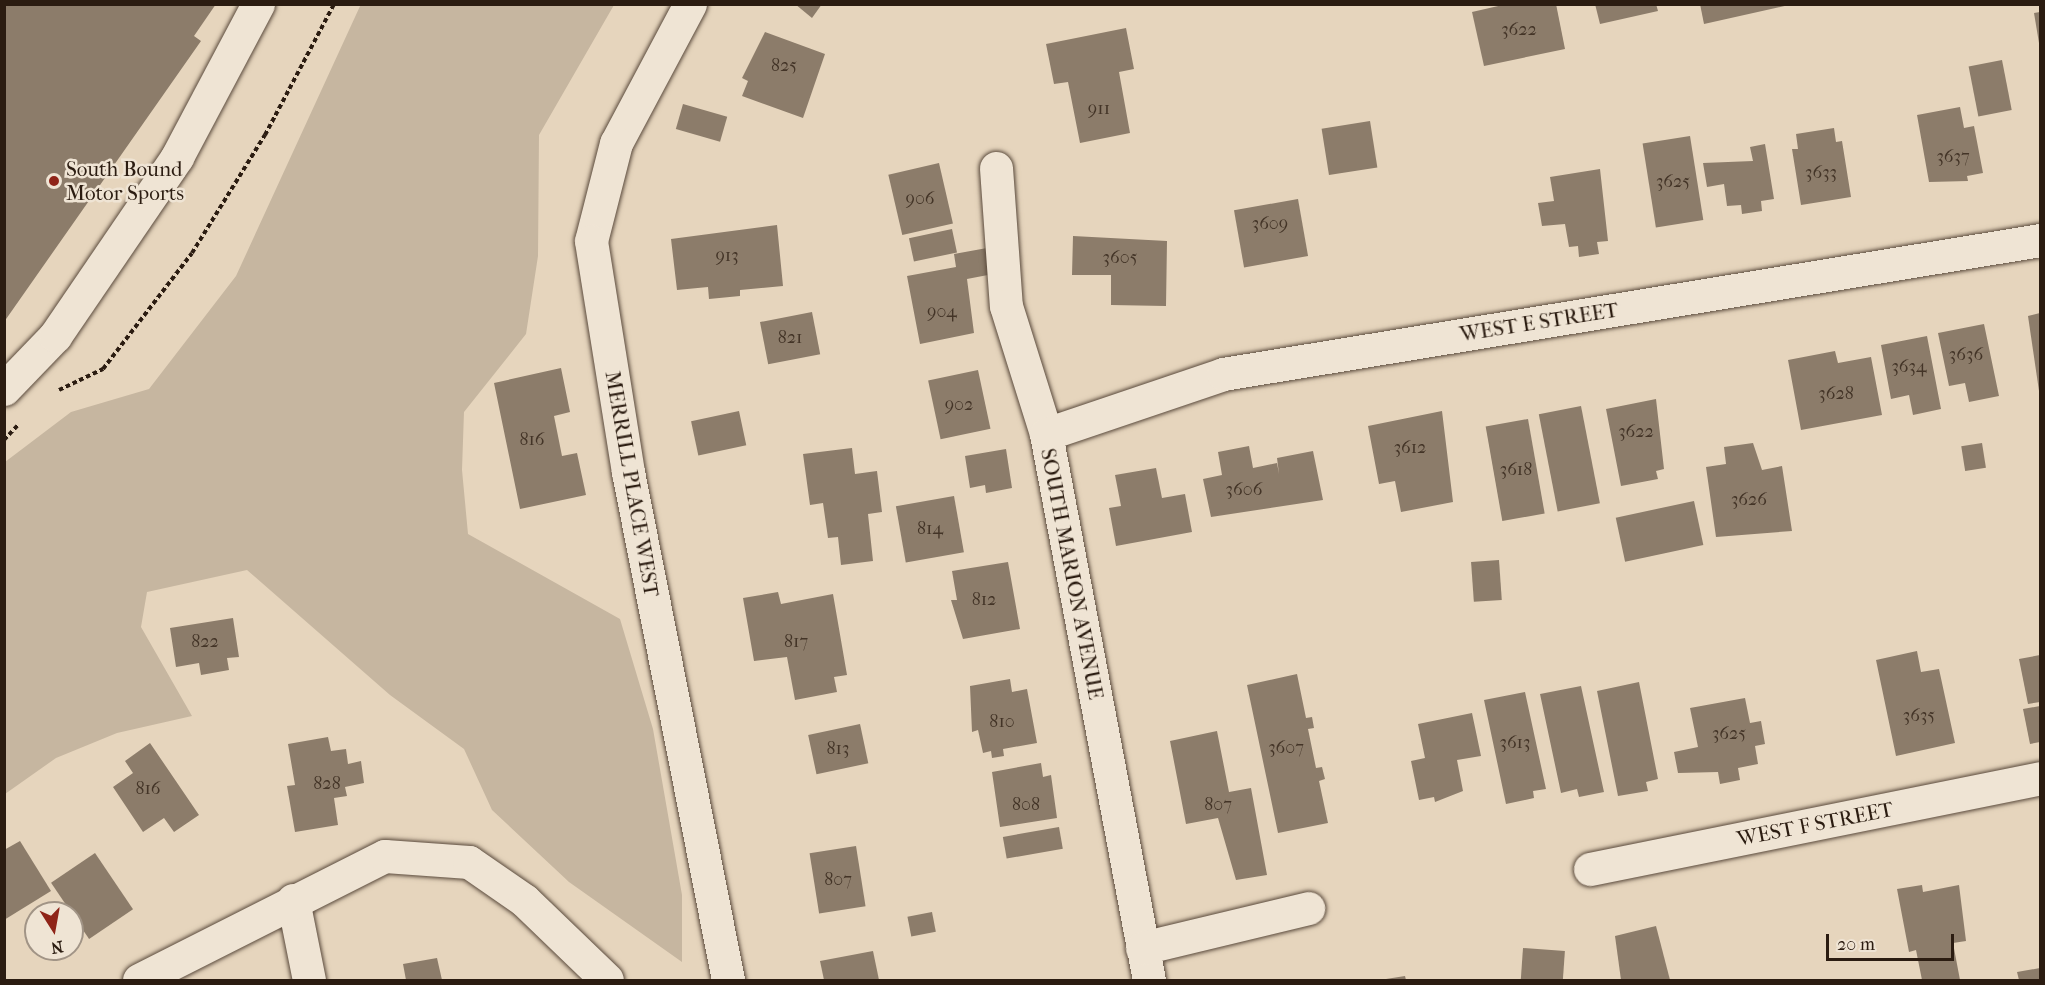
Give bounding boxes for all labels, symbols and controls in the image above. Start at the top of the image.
house number: 3622 [1501,19,1537,41]
house number: 825 [771,55,797,77]
house number: 911 [1088,98,1110,120]
house number: 3637 [1936,146,1970,168]
place label: South Bound Motor Sports [66,156,184,206]
house number: 3633 [1805,162,1837,184]
house number: 3625 [1656,171,1690,193]
marker: South Bound Motor Sports [47,174,61,188]
house number: 906 [905,188,935,210]
house number: 3609 [1252,213,1288,235]
house number: 913 [715,245,739,267]
house number: 3605 [1103,247,1137,269]
street label: WEST E STREET [1458,297,1620,347]
house number: 904 [927,301,957,323]
house number: 821 [778,327,802,349]
house number: 3636 [1949,344,1983,366]
house number: 3634 [1891,356,1927,378]
street label: MERRILL PLACE WEST [600,369,664,599]
house number: 3628 [1818,383,1854,405]
house number: 902 [945,394,973,416]
house number: 3622 [1618,421,1654,443]
house number: 816 [519,429,545,451]
house number: 3612 [1394,437,1426,459]
street label: SOUTH MARION AVENUE [1035,446,1109,702]
house number: 3618 [1500,459,1532,481]
house number: 3606 [1226,479,1262,501]
house number: 3626 [1731,489,1767,511]
house number: 814 [917,518,943,540]
house number: 812 [972,589,996,611]
house number: 822 [191,631,219,653]
house number: 817 [784,631,808,653]
house number: 3635 [1903,705,1935,727]
house number: 810 [989,711,1015,733]
house number: 3625 [1712,723,1746,745]
house number: 3613 [1500,732,1530,754]
house number: 3607 [1268,737,1304,759]
house number: 813 [827,738,849,760]
house number: 828 [313,773,341,795]
house number: 816 [135,778,161,800]
house number: 808 [1012,794,1040,816]
house number: 807 [1204,794,1232,816]
street label: WEST F STREET [1735,796,1895,852]
house number: 807 [824,869,852,891]
north arrow [24,901,84,961]
scale bar [1829,922,1956,960]
text: 20 m [1837,934,1875,955]
text: N [49,937,65,958]

